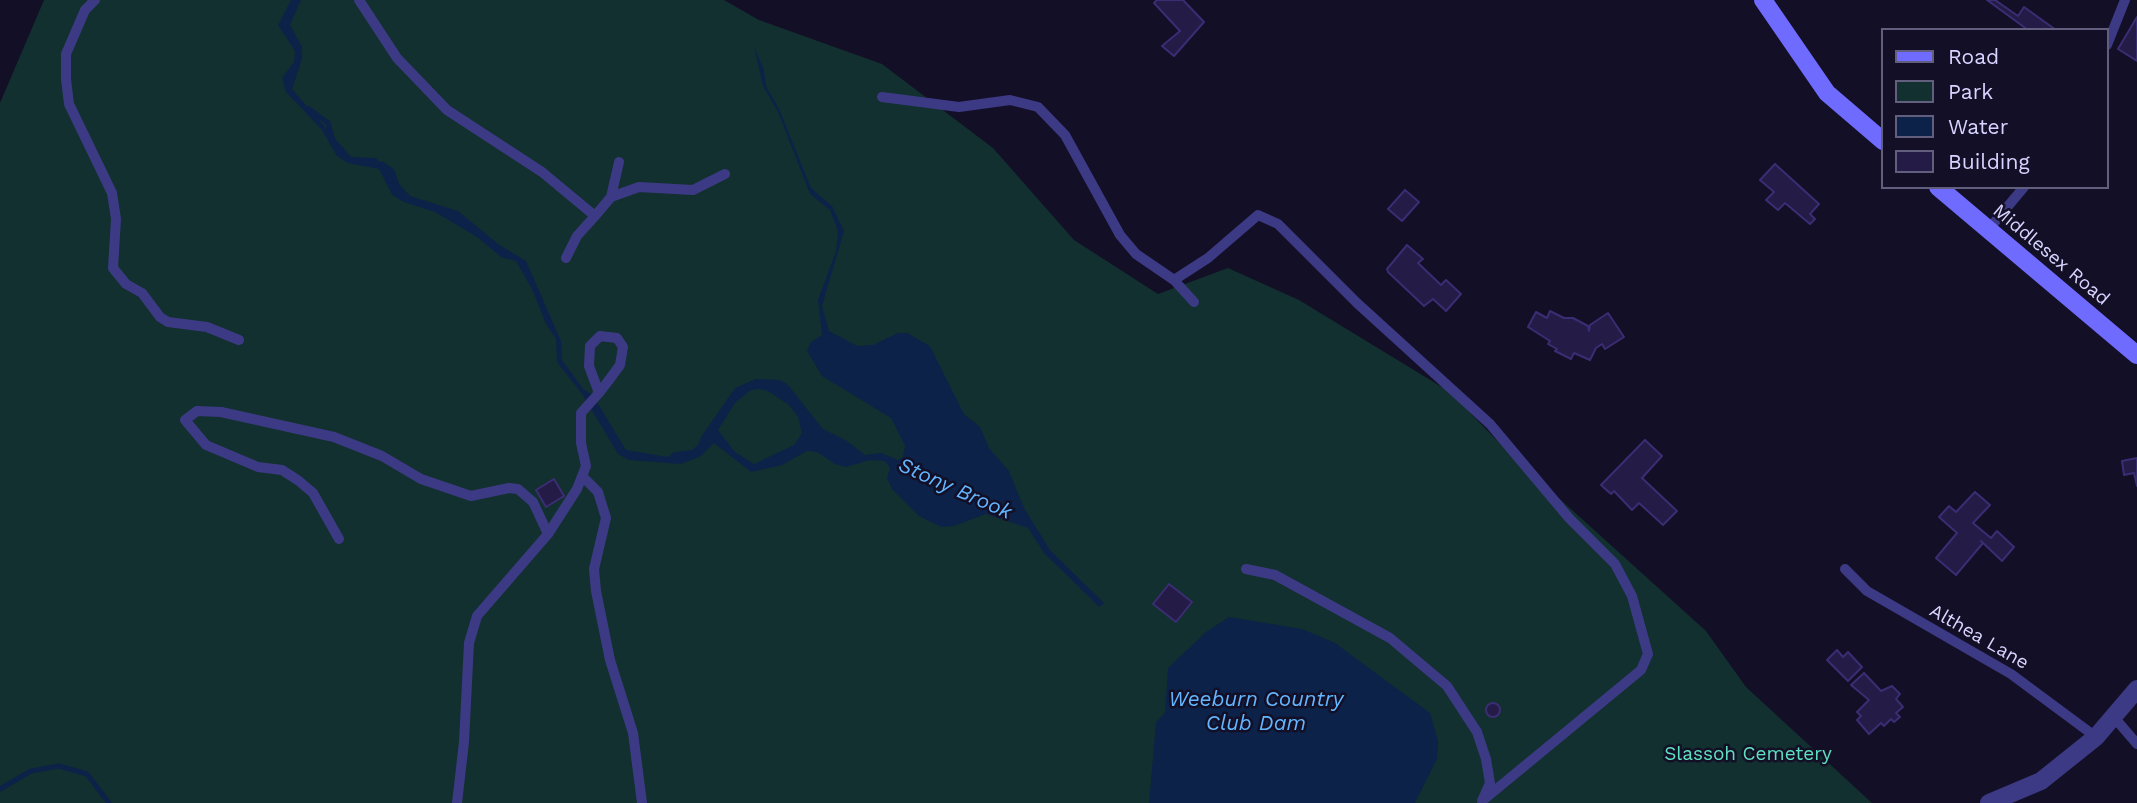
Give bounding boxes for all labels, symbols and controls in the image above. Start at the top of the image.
legend [1882,28,2109,189]
text: Road [1948,44,1999,69]
text: Park [1948,79,1993,104]
text: Water [1948,114,2008,139]
text: Building [1948,149,2030,174]
street label: Middlesex Road [1988,200,2114,310]
water label: Stony Brook [894,453,1016,525]
street label: Althea Lane [1925,599,2033,675]
water label: Weeburn Country Club Dam [1169,687,1343,737]
park label: Slassoh Cemetery [1664,743,1832,765]

